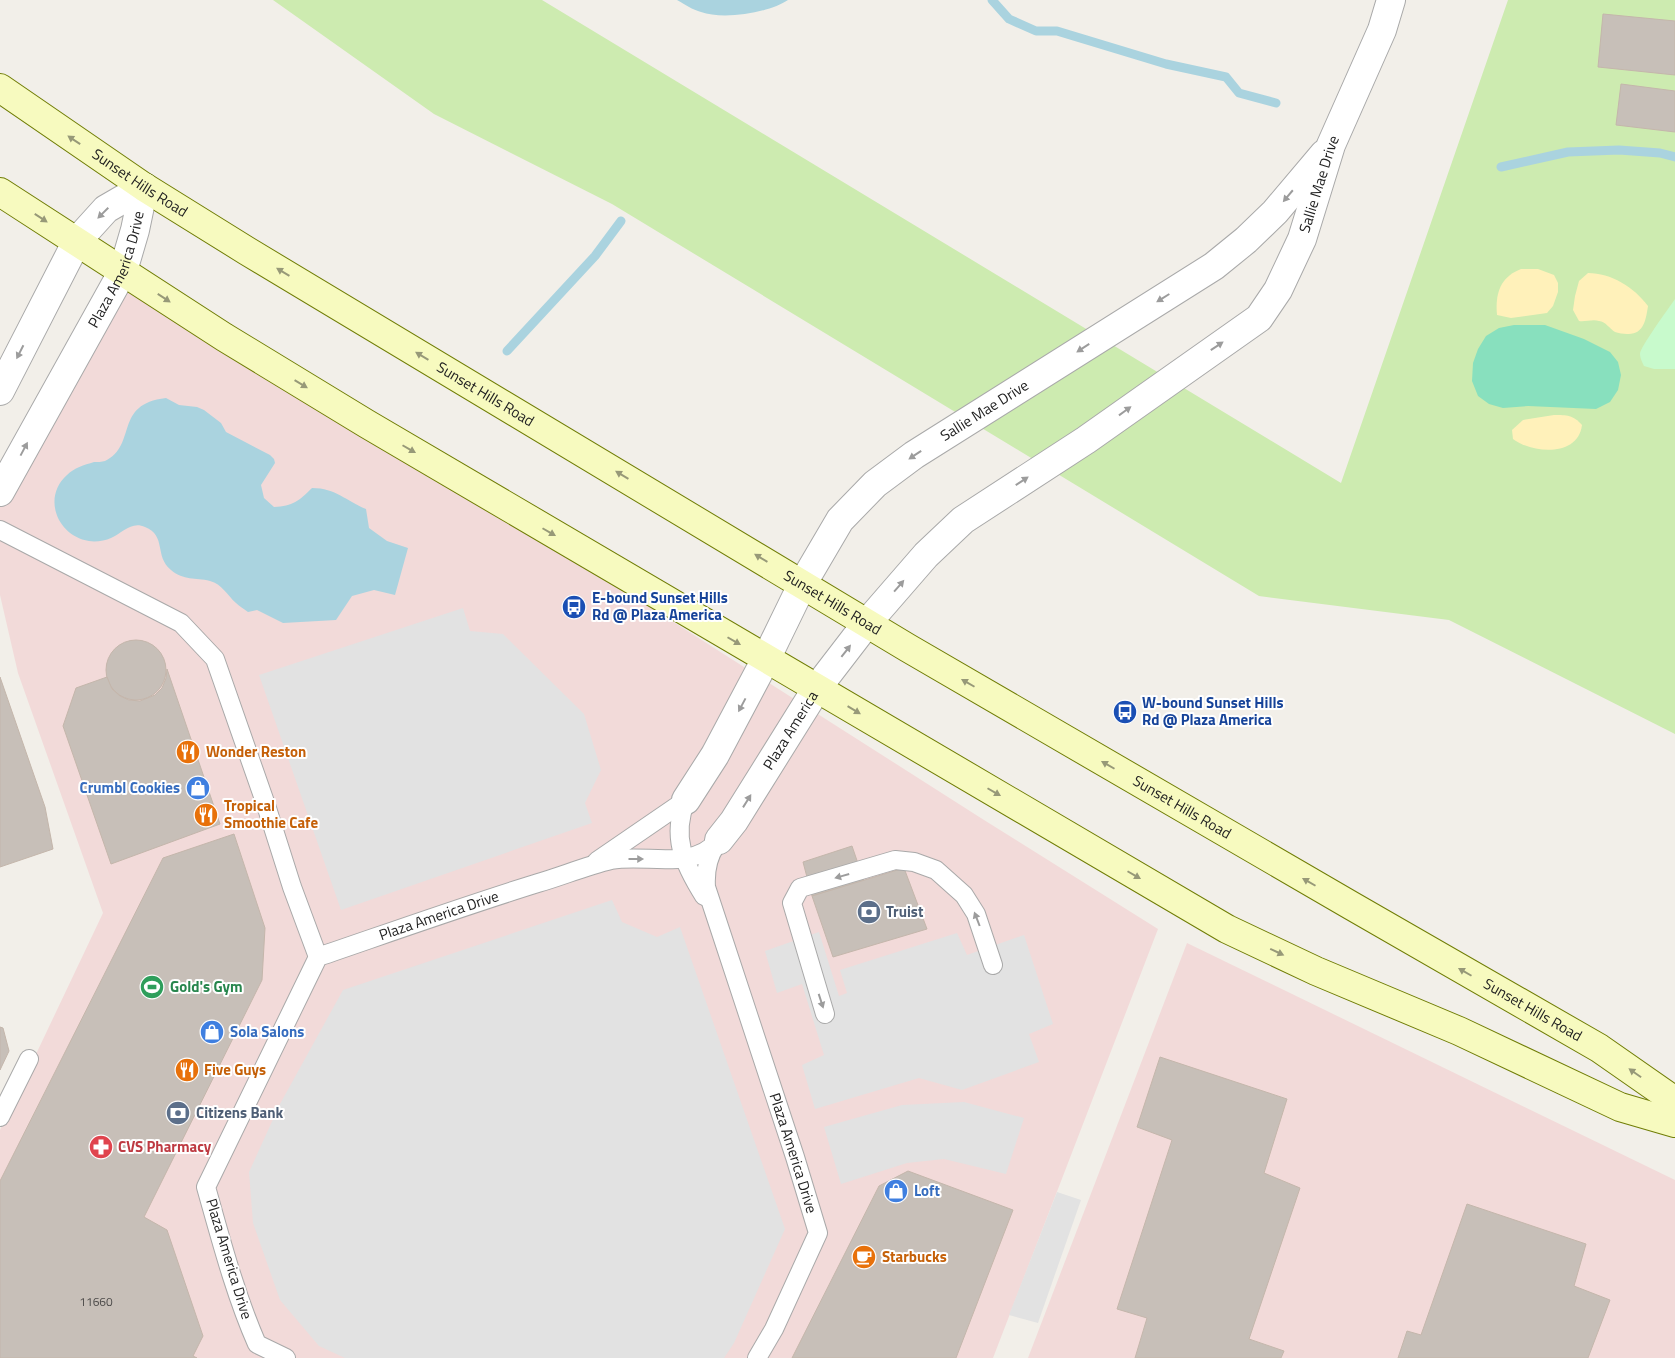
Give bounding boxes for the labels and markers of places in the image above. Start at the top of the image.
place label: E-bound Sunset Hills Rd @ Plaza America [592,586,728,626]
bus stop icon: E-bound Sunset Hills Rd @ Plaza America [561,594,587,620]
place label: W-bound Sunset Hills Rd @ Plaza America [1142,691,1284,731]
bus stop icon: W-bound Sunset Hills Rd @ Plaza America [1112,699,1138,725]
restaurant icon: Wonder Reston [175,739,201,765]
place label: Wonder Reston [206,740,306,763]
shop icon: Crumbl Cookies [185,775,211,801]
place label: Crumbl Cookies [80,776,180,799]
place label: Tropical Smoothie Cafe [224,794,318,834]
restaurant icon: Tropical Smoothie Cafe [193,802,219,828]
bank icon: Truist [856,899,882,925]
place label: Truist [886,900,924,923]
sports icon: Gold's Gym [139,974,165,1000]
place label: Gold's Gym [170,975,243,998]
shop icon: Sola Salons [199,1019,225,1045]
place label: Sola Salons [230,1020,304,1043]
restaurant icon: Five Guys [174,1057,200,1083]
place label: Five Guys [204,1058,266,1081]
bank icon: Citizens Bank [165,1100,191,1126]
place label: Citizens Bank [196,1101,284,1124]
pharmacy icon: CVS Pharmacy [88,1134,114,1160]
place label: CVS Pharmacy [118,1135,212,1158]
shop icon: Loft [883,1178,909,1204]
place label: Loft [914,1179,940,1202]
cafe icon: Starbucks [851,1244,877,1270]
place label: Starbucks [882,1245,947,1268]

